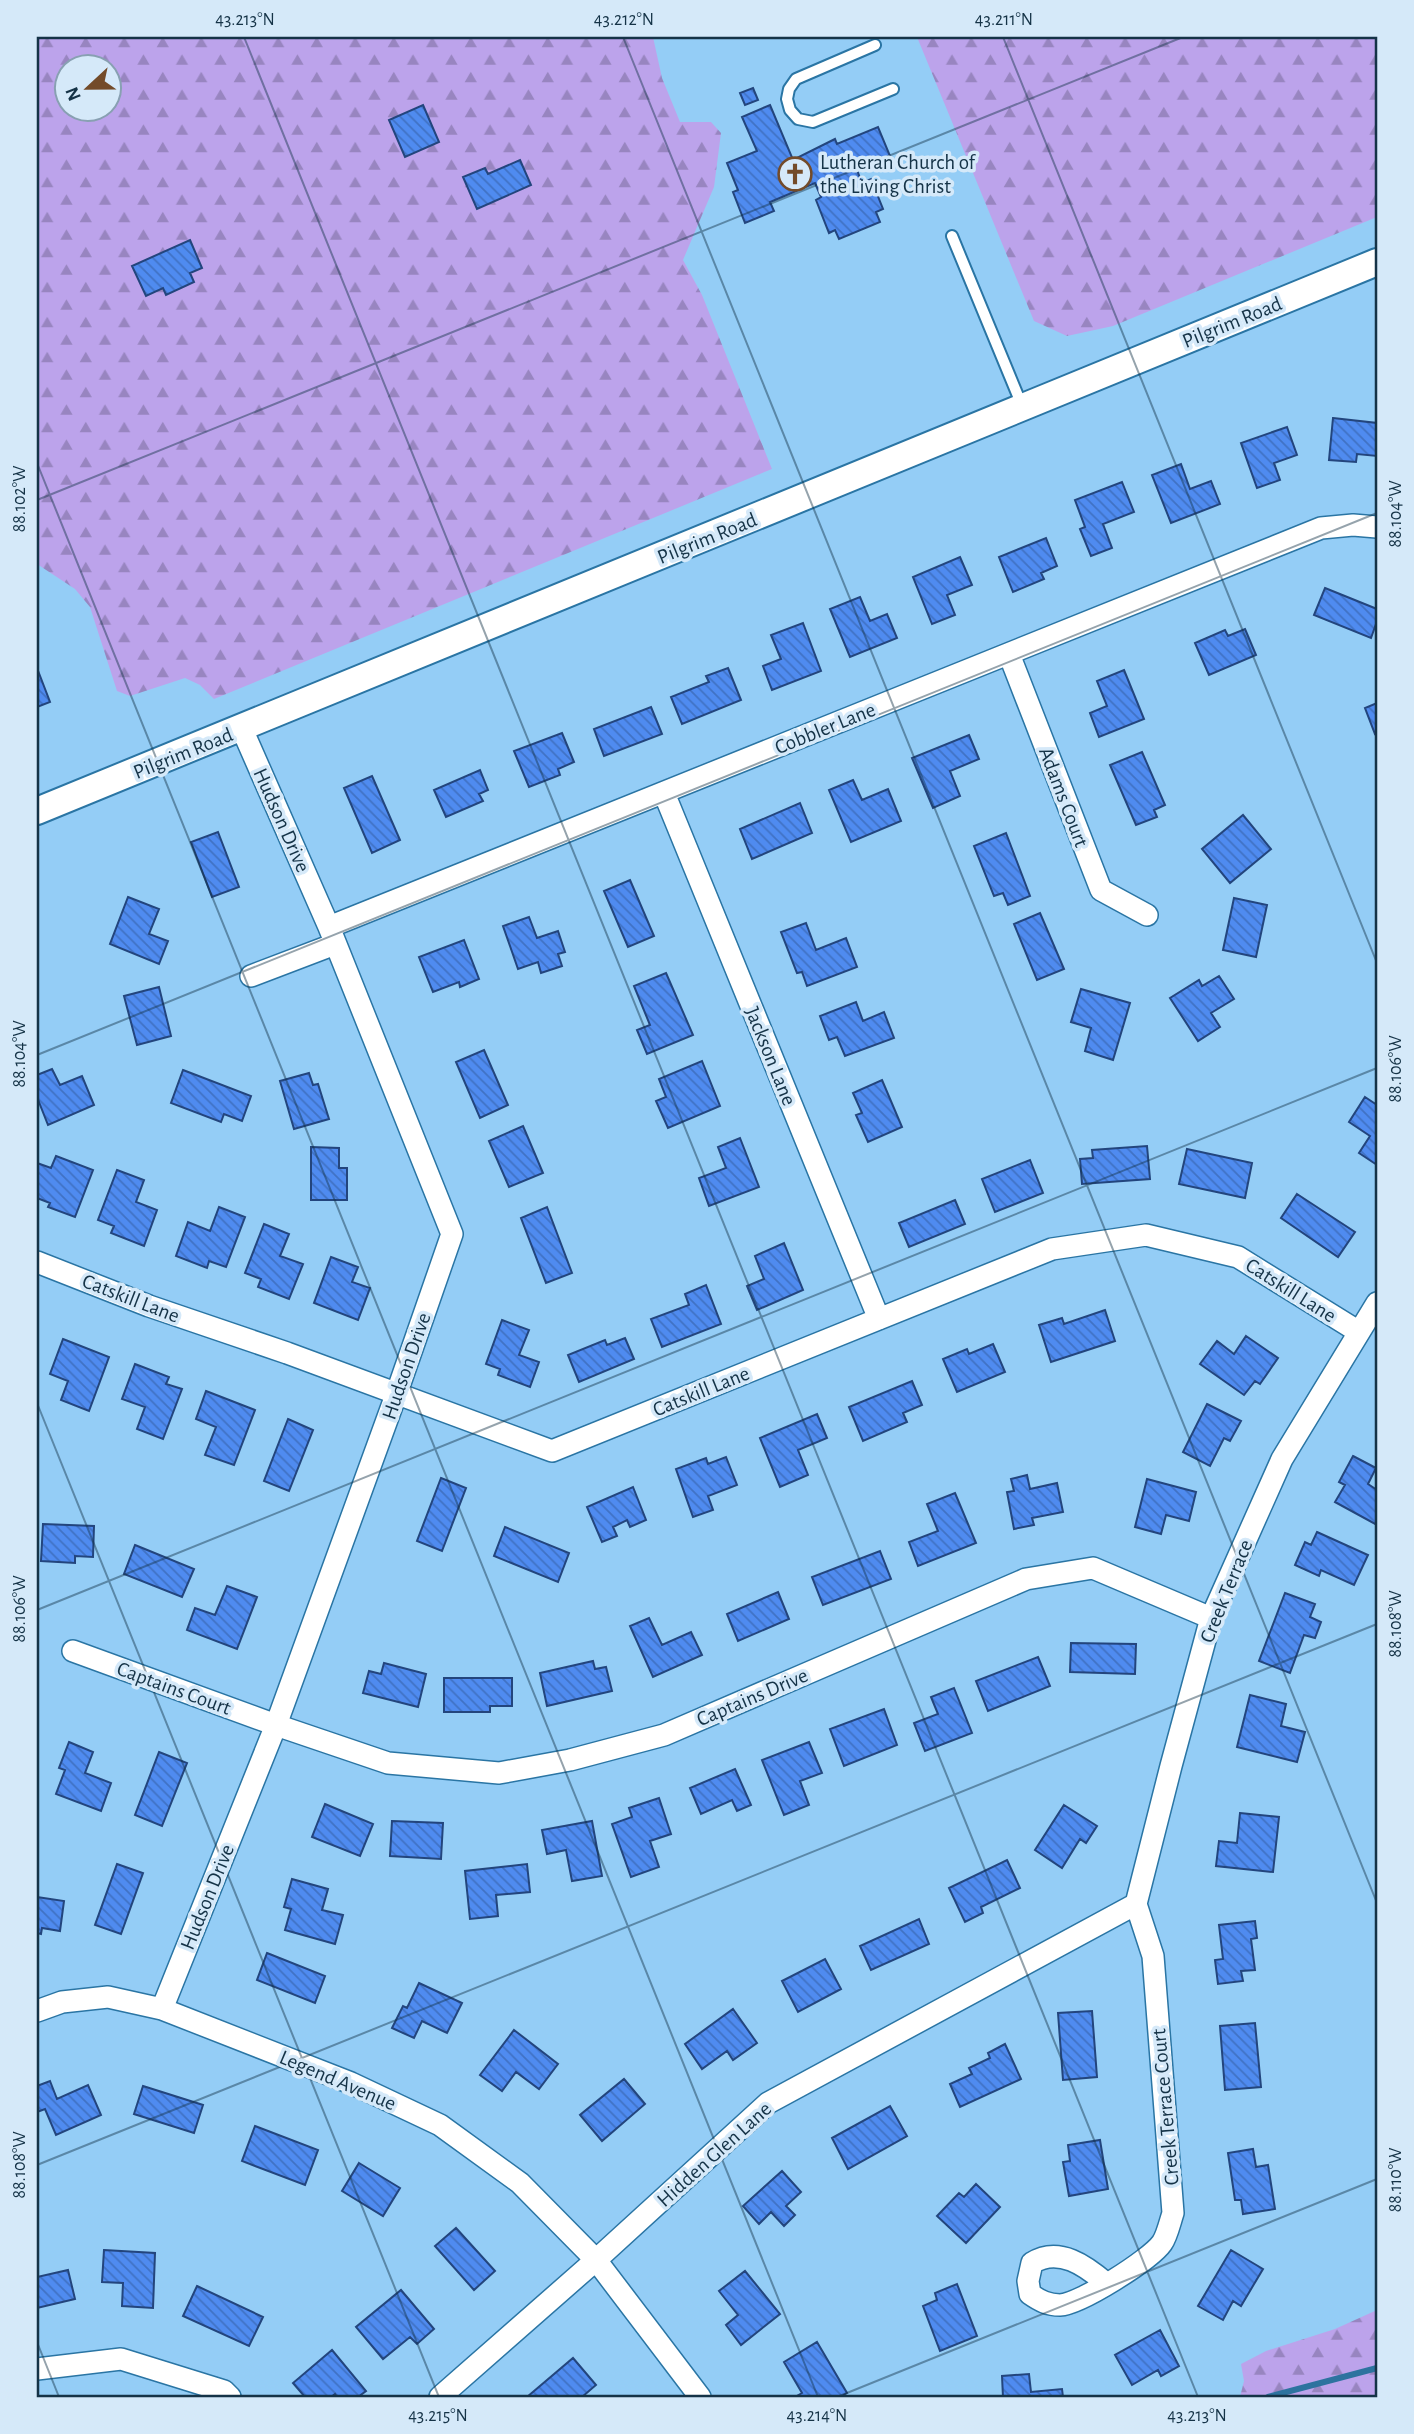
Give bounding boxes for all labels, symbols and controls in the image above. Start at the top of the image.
text: 43.213°N [215,11,275,29]
text: 43.212°N [594,11,654,29]
text: 43.211°N [975,11,1033,29]
north arrow [52,52,122,122]
text: N [62,84,85,103]
place label: Lutheran Church of the Living Christ [820,152,977,197]
church icon: Lutheran Church of the Living Christ [776,155,814,193]
street label: Pilgrim Road [1179,293,1285,352]
text: 88.102°W [11,466,29,532]
text: 88.104°W [1387,480,1405,548]
street label: Pilgrim Road [654,509,760,568]
street label: Cobbler Lane [772,699,878,758]
street label: Pilgrim Road [130,724,236,783]
street label: Adams Court [1035,744,1092,850]
street label: Hudson Drive [249,765,314,875]
street label: Jackson Lane [741,1004,800,1109]
text: 88.104°W [11,1020,29,1088]
text: 88.106°W [1387,1036,1405,1102]
street label: Catskill Lane [1242,1254,1340,1326]
street label: Catskill Lane [79,1270,182,1327]
street label: Hudson Drive [378,1310,435,1422]
street label: Catskill Lane [650,1363,753,1420]
street label: Creek Terrace [1196,1537,1257,1646]
text: 88.106°W [11,1576,29,1642]
text: 88.108°W [1387,1590,1405,1658]
street label: Captains Court [114,1658,234,1719]
street label: Captains Drive [694,1665,811,1730]
street label: Hudson Drive [177,1842,238,1953]
street label: Creek Terrace Court [1148,2027,1183,2186]
street label: Legend Avenue [277,2047,399,2114]
street label: Hidden Glen Lane [653,2098,775,2211]
text: 88.108°W [11,2131,29,2199]
text: 88.110°W [1387,2148,1405,2212]
text: 43.215°N [408,2407,468,2425]
text: 43.214°N [787,2407,847,2425]
text: 43.213°N [1167,2407,1227,2425]

